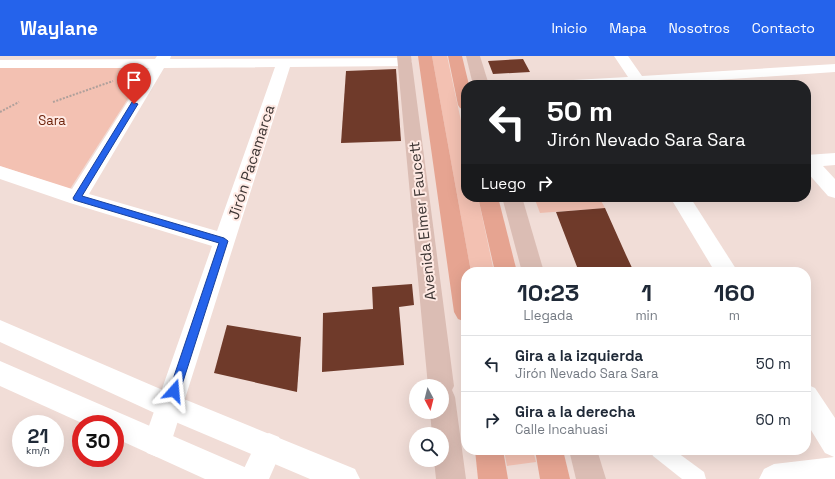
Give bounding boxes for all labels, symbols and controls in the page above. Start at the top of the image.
text: Waylane [20,16,98,41]
text: Inicio [551,19,587,37]
text: Mapa [609,19,647,37]
text: Nosotros [669,19,730,37]
text: Contacto [752,19,815,37]
pin [117,63,151,104]
icon: arrive [123,69,145,91]
text: 50 m [547,93,613,129]
icon: left [481,96,533,148]
street label: Jirón Pacamarca [223,102,279,222]
park label: Sara [38,112,66,129]
text: Jirón Nevado Sara Sara [547,128,746,151]
street label: Avenida Elmer Faucett [404,140,440,301]
icon: right [534,172,556,194]
text: Luego [481,174,526,193]
text: 10:23 [517,277,579,308]
text: 1 [641,277,652,308]
text: 160 [714,277,755,308]
text: Llegada [523,307,573,324]
text: min [635,307,658,324]
text: m [729,307,740,324]
text: Gira a la izquierda [515,346,643,365]
icon: left [481,353,503,375]
text: 50 m [756,354,791,373]
text: Jirón Nevado Sara Sara [515,365,658,382]
position arrow [153,370,195,412]
north arrow [409,379,449,419]
map controls [409,379,449,467]
text: Gira a la derecha [515,402,635,421]
icon: right [481,409,503,431]
text: 60 m [755,410,791,429]
speed limit sign: 30 [72,415,124,467]
text: Calle Incahuasi [515,421,608,438]
text: 21 [28,423,48,449]
button: search [409,427,449,467]
text: km/h [26,444,50,457]

